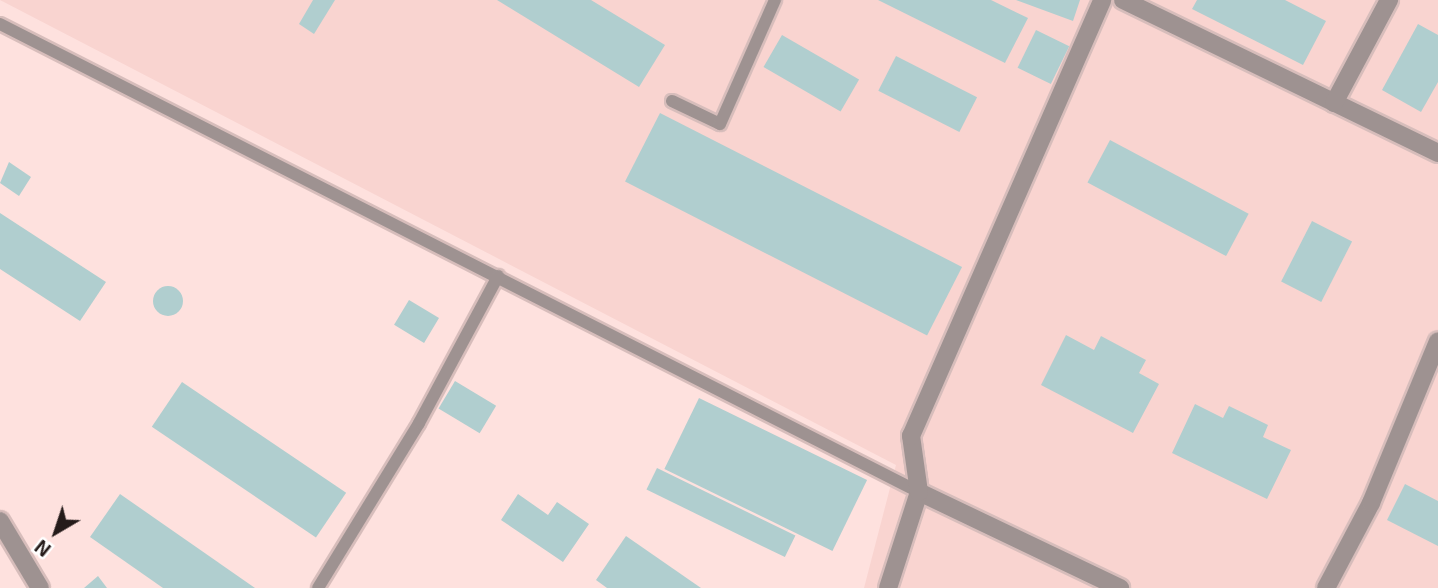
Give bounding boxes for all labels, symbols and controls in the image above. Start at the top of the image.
north arrow [21,497,91,567]
text: N [30,535,55,562]

